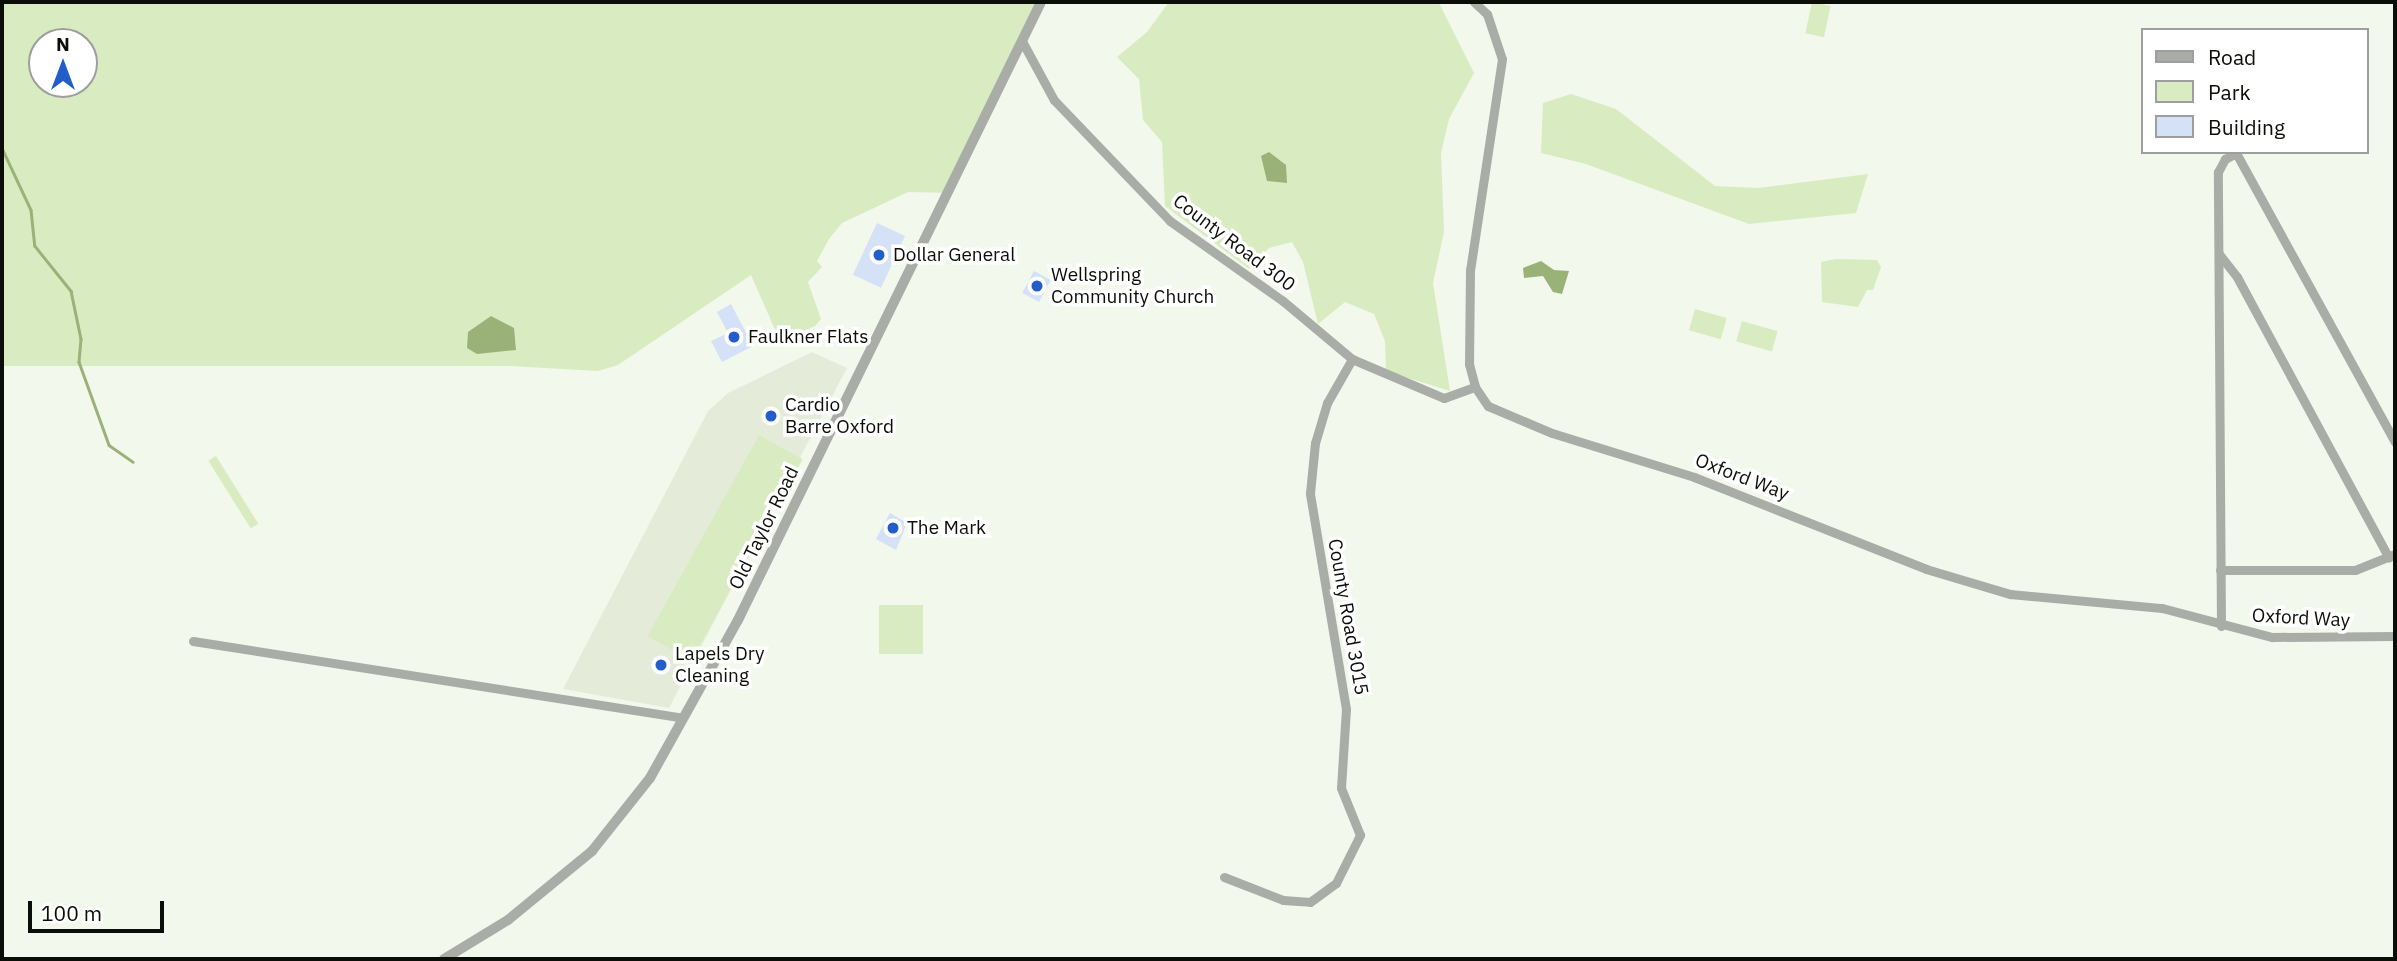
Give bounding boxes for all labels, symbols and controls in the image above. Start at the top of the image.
north arrow [28,28,98,98]
legend [2142,28,2369,154]
text: N [56,32,70,56]
text: Road [2208,43,2256,71]
text: Park [2208,78,2251,106]
text: Building [2208,113,2285,141]
street label: County Road 300 [1168,190,1300,296]
place label: Dollar General [893,244,1015,266]
marker: Dollar General [871,247,887,263]
place label: Wellspring Community Church [1051,264,1214,308]
marker: Wellspring Community Church [1029,278,1045,294]
place label: Faulkner Flats [748,326,869,348]
marker: Faulkner Flats [726,329,742,345]
place label: Cardio Barre Oxford [785,394,894,438]
marker: Cardio Barre Oxford [763,408,779,424]
street label: Oxford Way [1692,449,1792,505]
street label: Old Taylor Road [724,463,804,593]
place label: The Mark [907,517,986,539]
marker: The Mark [885,520,901,536]
street label: County Road 3015 [1323,537,1373,697]
street label: Oxford Way [2251,604,2351,632]
place label: Lapels Dry Cleaning [675,643,764,687]
marker: Lapels Dry Cleaning [653,657,669,673]
scale bar [32,888,168,932]
text: 100 m [41,899,102,927]

